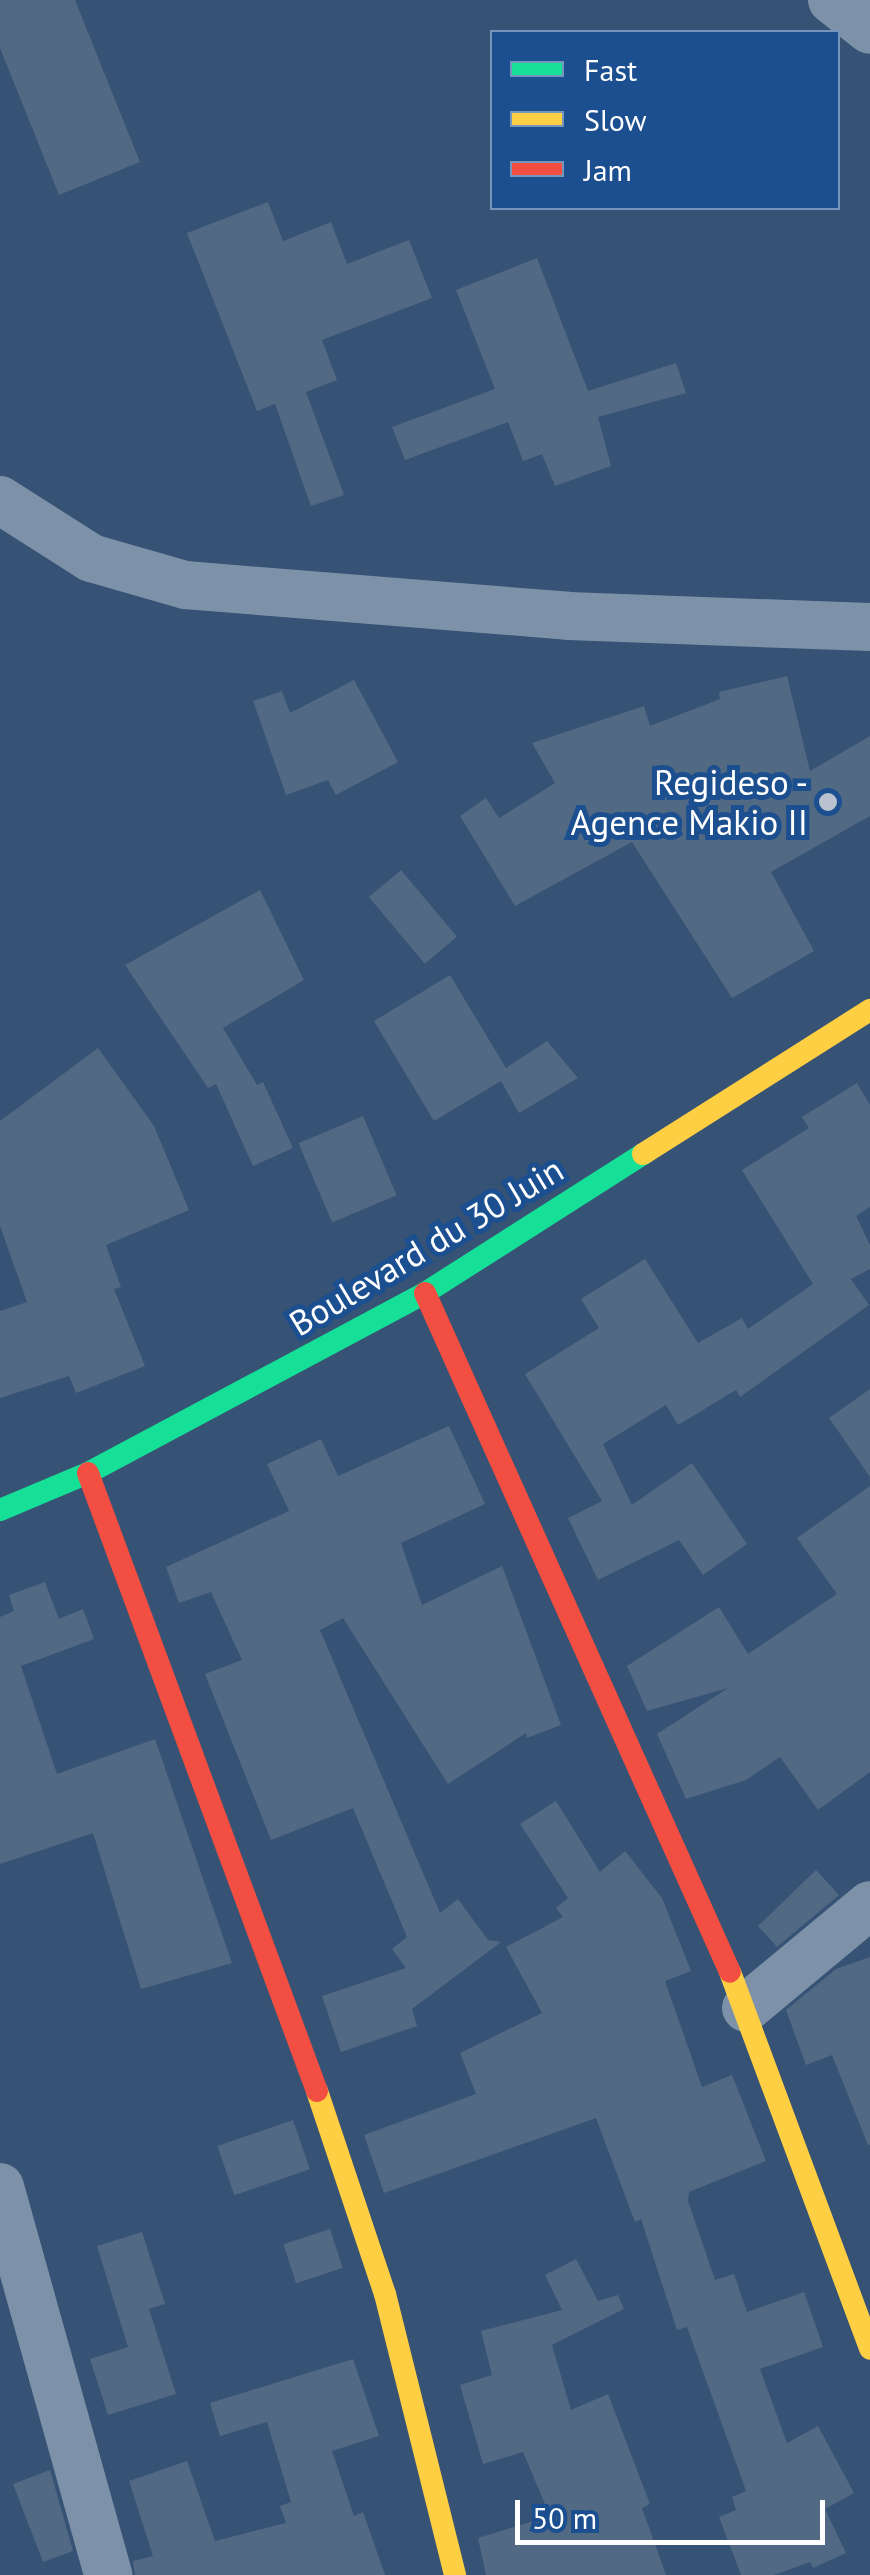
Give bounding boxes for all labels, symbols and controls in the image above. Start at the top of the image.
legend [490,30,840,210]
text: Fast [584,50,637,89]
text: Slow [584,100,647,139]
text: Jam [584,150,632,189]
place label: Regideso - Agence Makio II [570,761,808,843]
marker: Regideso - Agence Makio II [817,791,839,813]
street label: Boulevard du 30 Juin [282,1148,570,1344]
scale bar [520,2480,830,2542]
text: 50 m [532,2498,597,2537]

